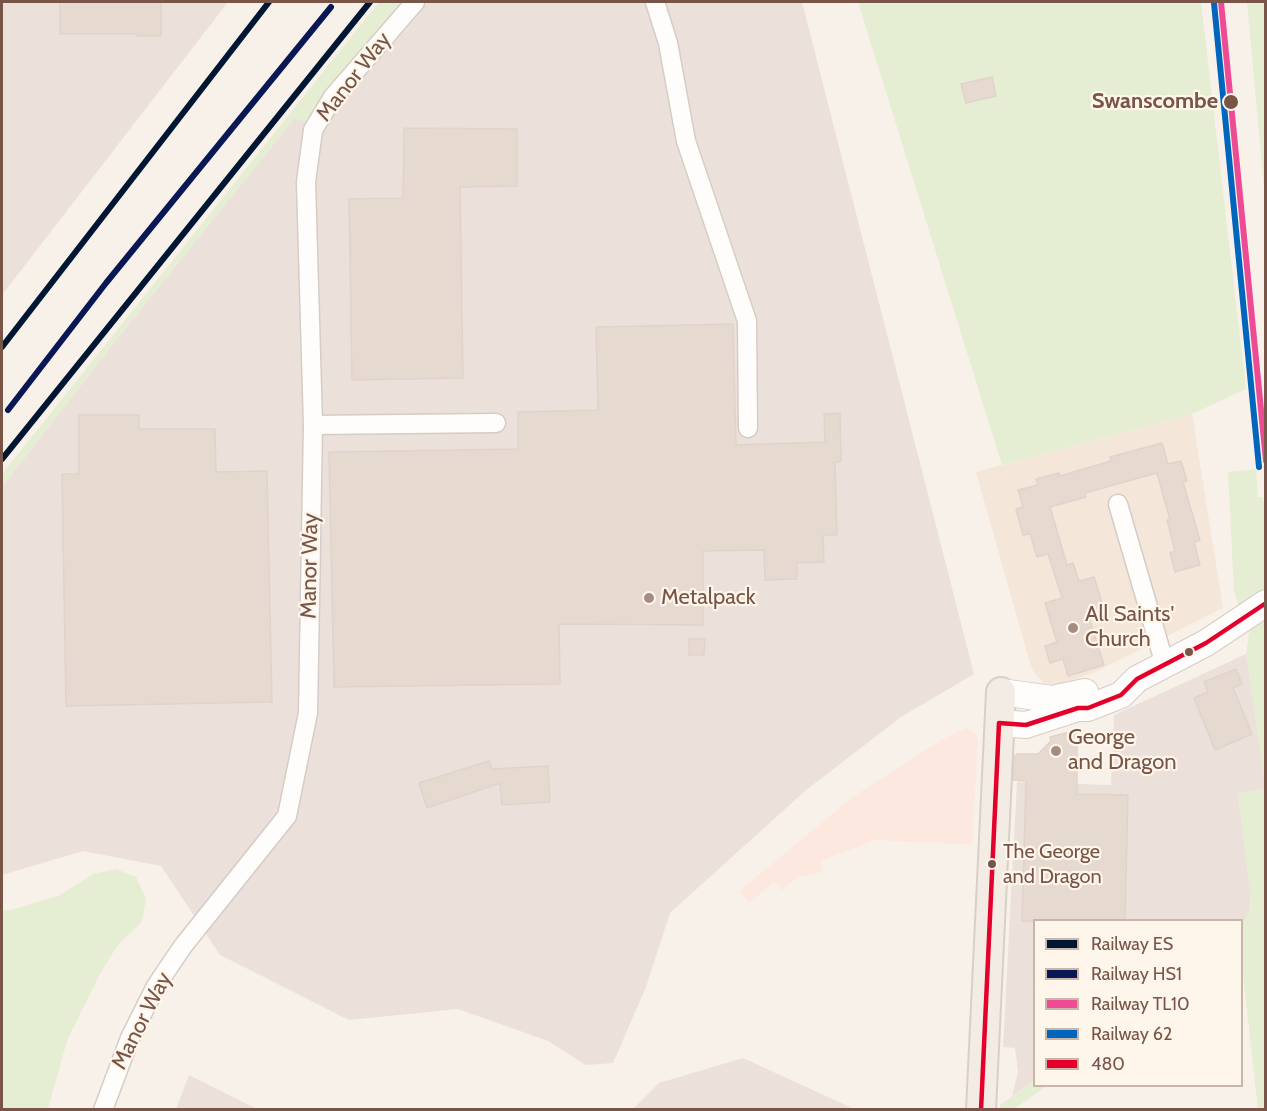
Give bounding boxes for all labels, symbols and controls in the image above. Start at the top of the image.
street label: Manor Way [311,27,397,127]
place label: Swanscombe [1092,89,1218,115]
marker: Swanscombe [1222,93,1240,111]
street label: Manor Way [296,513,324,619]
place label: Metalpack [661,585,756,611]
marker: Metalpack [642,591,656,605]
place label: All Saints' Church [1085,602,1174,654]
marker: All Saints' Church [1066,621,1080,635]
unlabelled marker [1183,646,1195,658]
place label: George and Dragon [1068,725,1177,776]
marker: George and Dragon [1049,744,1063,758]
place label: The George and Dragon [1003,840,1102,887]
marker: The George and Dragon [986,858,998,870]
legend [1033,919,1243,1087]
text: Railway ES [1091,933,1173,955]
text: Railway HS1 [1091,963,1182,985]
street label: Manor Way [106,968,178,1074]
text: Railway TL10 [1091,993,1189,1015]
text: Railway 62 [1091,1023,1172,1045]
text: 480 [1091,1053,1125,1075]

